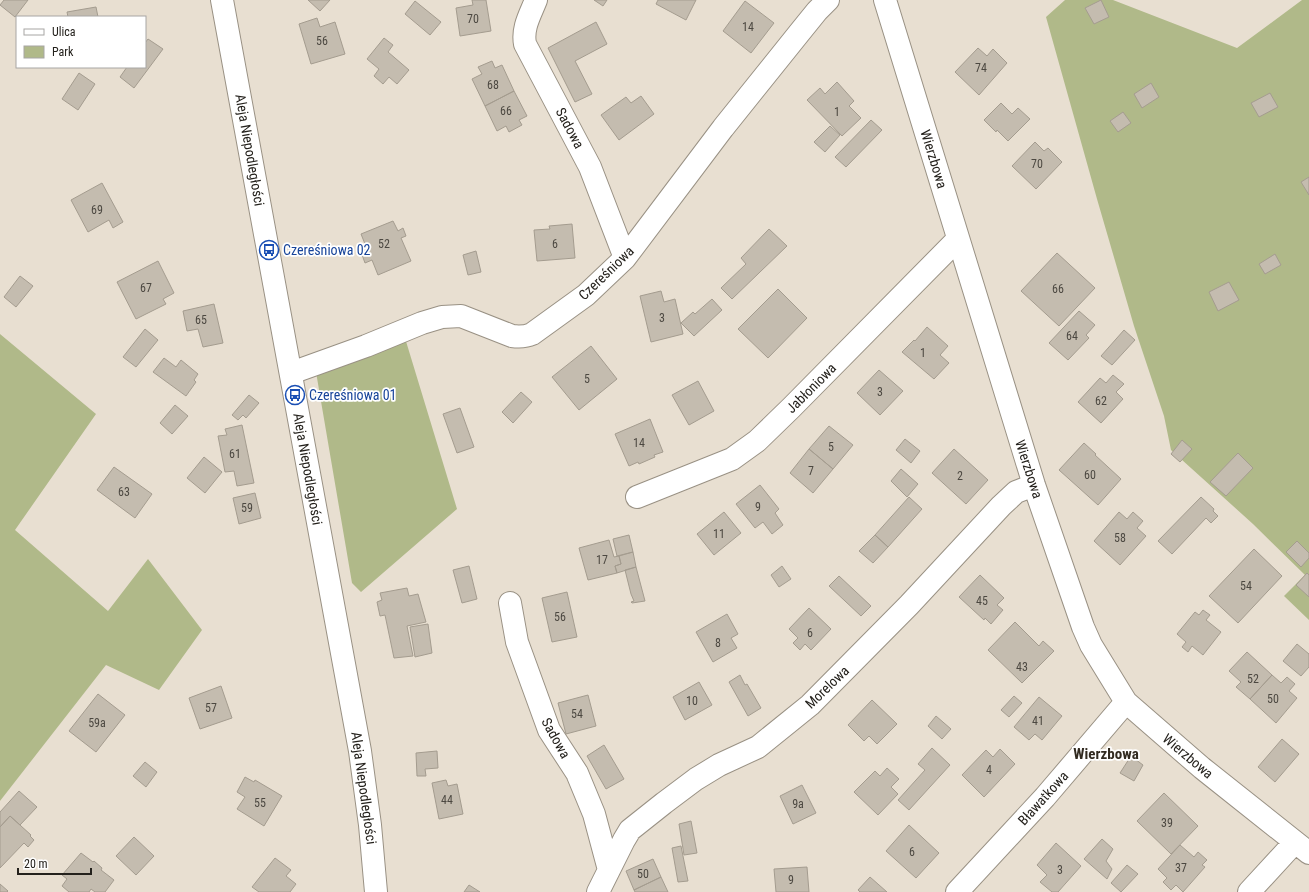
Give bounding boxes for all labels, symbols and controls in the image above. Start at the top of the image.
house number: 70 [467,12,479,26]
legend [16,16,146,68]
house number: 14 [742,20,754,34]
text: Ulica [52,25,76,39]
house number: 56 [316,34,328,48]
text: Park [52,45,74,59]
house number: 74 [975,61,987,75]
house number: 68 [487,78,499,92]
street label: Aleja Niepodległości [232,93,268,207]
house number: 66 [500,104,512,118]
street label: Sadowa [553,105,587,151]
house number: 1 [834,105,840,119]
street label: Wierzbowa [917,128,951,190]
house number: 70 [1031,157,1043,171]
house number: 69 [91,203,103,217]
house number: 52 [378,237,390,251]
house number: 6 [552,237,558,251]
bus stop icon: Czereśniowa 02 [258,239,280,261]
place label: Czereśniowa 02 [283,242,371,258]
street label: Czereśniowa [575,243,637,303]
house number: 67 [140,281,152,295]
house number: 66 [1052,282,1064,296]
house number: 3 [659,311,665,325]
house number: 65 [195,313,207,327]
house number: 64 [1066,329,1078,343]
house number: 1 [920,346,926,360]
street label: Jabłoniowa [783,360,839,416]
house number: 5 [584,372,590,386]
bus stop icon: Czereśniowa 01 [284,384,306,406]
house number: 3 [877,385,883,399]
place label: Czereśniowa 01 [309,387,396,403]
house number: 62 [1095,394,1107,408]
street label: Aleja Niepodległości [290,412,326,526]
house number: 14 [633,436,645,450]
street label: Wierzbowa [1012,438,1046,500]
house number: 5 [828,440,834,454]
house number: 61 [229,447,241,461]
house number: 7 [808,464,814,478]
house number: 60 [1084,468,1096,482]
house number: 2 [957,469,963,483]
house number: 63 [118,485,130,499]
house number: 9 [755,500,761,514]
house number: 59 [241,501,253,515]
house number: 11 [713,527,725,541]
house number: 58 [1114,531,1126,545]
house number: 17 [596,553,608,567]
house number: 54 [1240,579,1252,593]
house number: 45 [976,594,988,608]
house number: 56 [554,610,566,624]
house number: 6 [807,626,813,640]
house number: 8 [715,636,721,650]
house number: 43 [1016,660,1028,674]
street label: Morelowa [802,662,852,712]
house number: 52 [1247,672,1259,686]
house number: 50 [1267,692,1279,706]
house number: 10 [686,694,698,708]
house number: 57 [205,701,217,715]
house number: 54 [571,707,583,721]
house number: 41 [1032,714,1044,728]
street label: Sadowa [538,715,574,761]
house number: 59a [88,716,106,730]
street label: Wierzbowa [1160,730,1216,782]
street label: Aleja Niepodległości [348,731,380,845]
district label: Wierzbowa [1073,745,1139,763]
house number: 4 [986,763,992,777]
street label: Bławatkowa [1015,768,1071,828]
house number: 44 [441,793,453,807]
house number: 55 [254,796,266,810]
house number: 9a [792,797,804,811]
house number: 39 [1161,816,1173,830]
house number: 6 [909,845,915,859]
scale bar [18,850,91,876]
text: 20 m [24,857,48,871]
house number: 37 [1175,861,1187,875]
house number: 3 [1057,863,1063,877]
house number: 50 [637,867,649,881]
house number: 9 [788,873,794,887]

